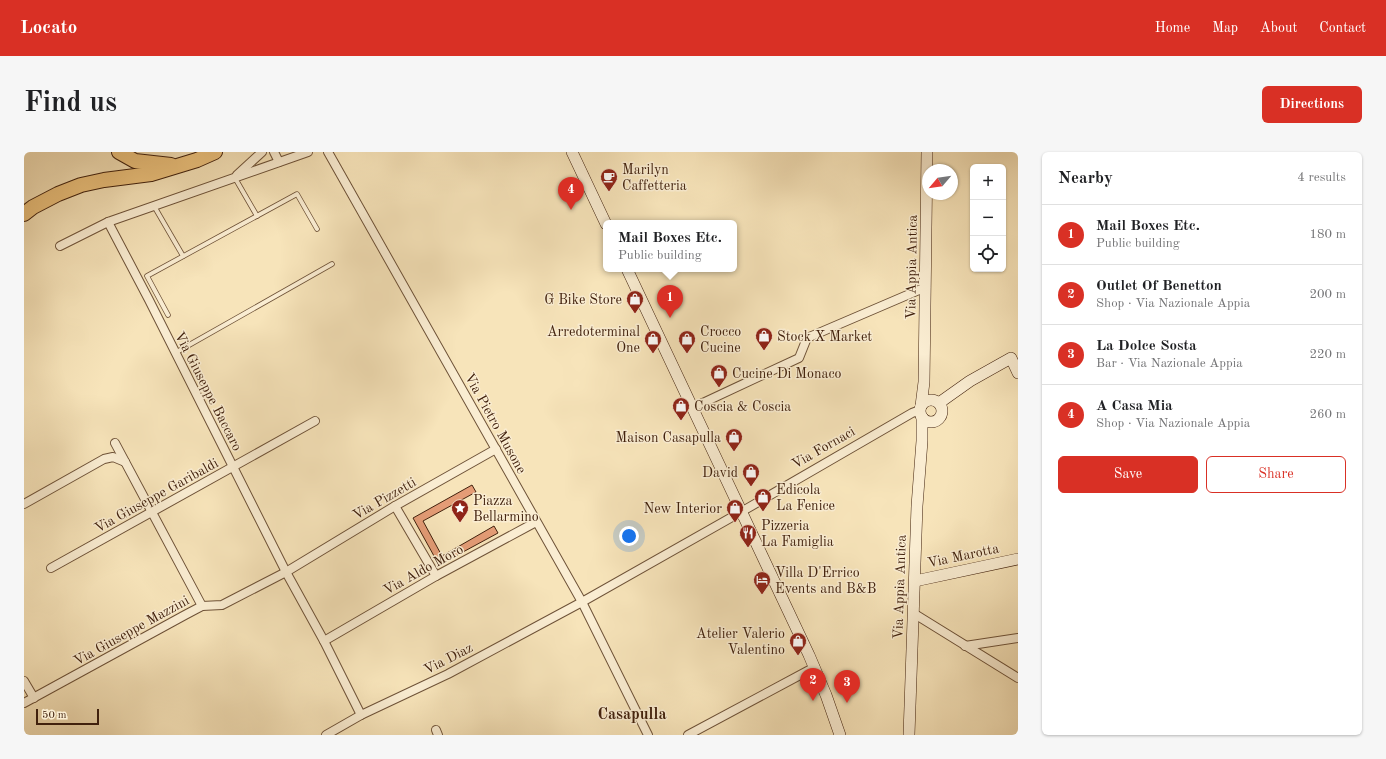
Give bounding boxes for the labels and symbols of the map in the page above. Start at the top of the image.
place label: Marilyn Caffetteria [622,163,687,193]
north arrow [922,164,958,200]
cafe icon: Marilyn Caffetteria [599,167,619,192]
pin: 4 [558,177,584,210]
street label: Via Appia Antica [904,215,920,319]
pin: 1 [657,285,683,318]
shop icon: G Bike Store [625,289,645,314]
place label: G Bike Store [544,293,622,307]
place label: Arredoterminal One [547,325,640,355]
place label: Crocco Cucine [700,325,741,355]
shop icon: Stock X Market [754,326,774,351]
shop icon: Arredoterminal One [643,329,663,354]
shop icon: Crocco Cucine [677,329,697,354]
street label: Via Giuseppe Baccaro [172,330,244,453]
place label: Stock X Market [777,330,872,344]
shop icon: Cucine Di Monaco [709,363,729,388]
place label: Cucine Di Monaco [732,367,842,381]
street label: Via Pietro Musone [462,371,528,476]
shop icon: Coscia & Coscia [671,396,691,421]
place label: Coscia & Coscia [694,400,791,414]
street label: Via Fornaci [790,424,858,472]
shop icon: Maison Casapulla [724,427,744,452]
place label: Maison Casapulla [616,431,721,445]
street label: Via Giuseppe Garibaldi [92,456,221,536]
shop icon: David [741,462,761,487]
place label: David [702,466,738,480]
street label: Via Pizzetti [350,475,419,523]
place label: Edicola La Fenice [776,483,835,513]
shop icon: Edicola La Fenice [753,487,773,512]
place label: Piazza Bellarmino [473,494,539,524]
place icon: Piazza Bellarmino [450,498,470,523]
shop icon: New Interior [725,498,745,523]
place label: New Interior [643,502,722,516]
place label: Pizzeria La Famiglia [761,519,834,549]
restaurant icon: Pizzeria La Famiglia [738,523,758,548]
your location [619,526,639,546]
street label: Via Appia Antica [891,534,909,640]
street label: Via Aldo Moro [381,542,466,598]
street label: Via Marotta [926,542,1000,570]
place label: Villa D'Errico Events and B&B [775,566,876,596]
hotel icon: Villa D'Errico Events and B&B [752,570,772,595]
street label: Via Giuseppe Mazzini [71,593,192,668]
place label: Atelier Valerio Valentino [696,627,785,657]
shop icon: Atelier Valerio Valentino [788,631,808,656]
street label: Via Diaz [422,641,475,677]
pin: 2 [800,668,826,701]
pin: 3 [834,670,860,703]
scale bar [36,707,99,726]
district label: Casapulla [597,707,667,723]

